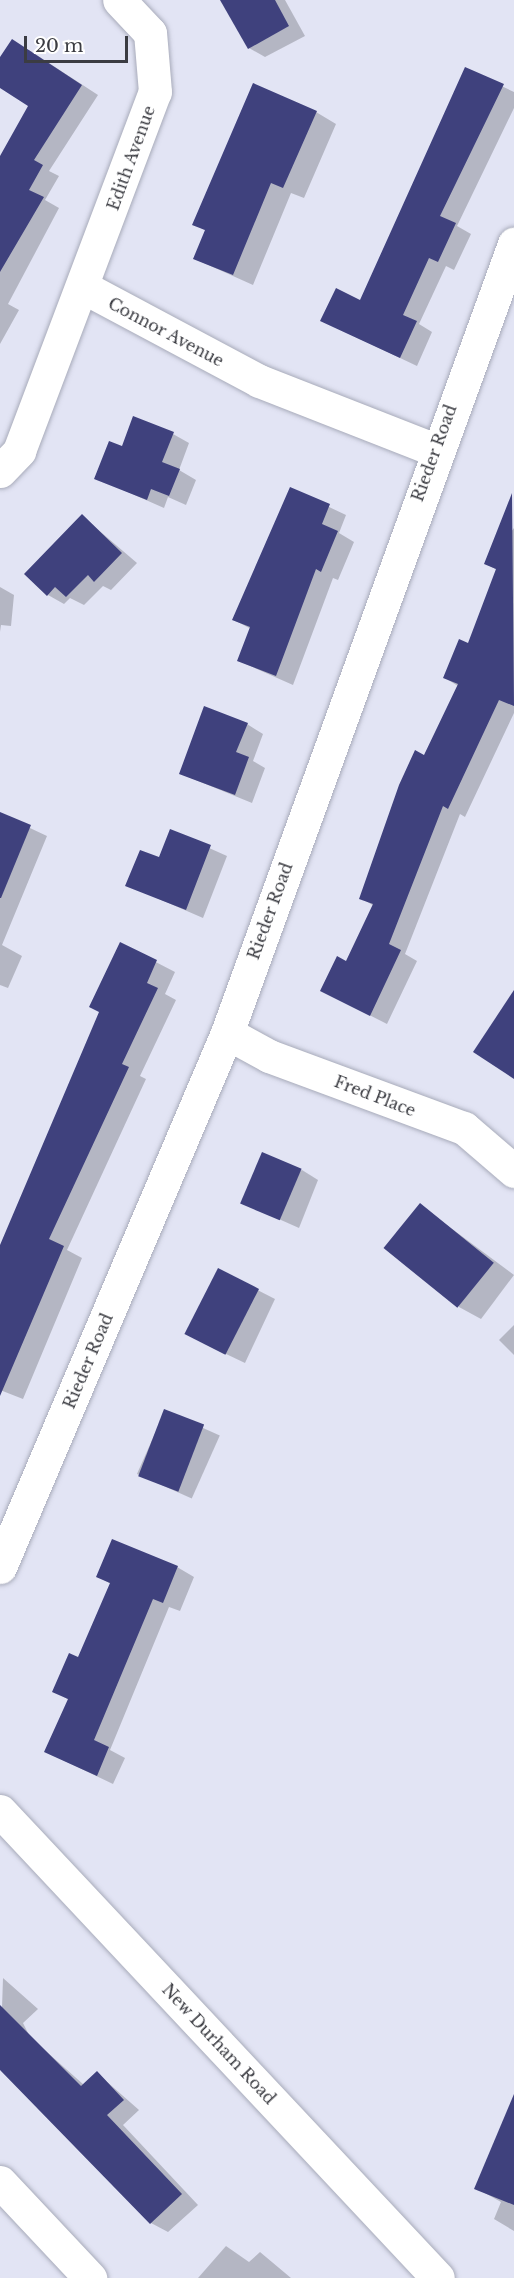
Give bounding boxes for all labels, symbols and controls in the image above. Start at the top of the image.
scale bar [27,24,130,62]
text: 20 m [35,35,83,57]
street label: Edith Avenue [103,103,159,213]
street label: Connor Avenue [105,293,227,371]
street label: Rieder Road [408,402,460,504]
street label: Rieder Road [244,860,296,962]
street label: Fred Place [332,1072,418,1120]
street label: Rieder Road [59,1310,117,1412]
street label: New Durham Road [158,1980,280,2108]

